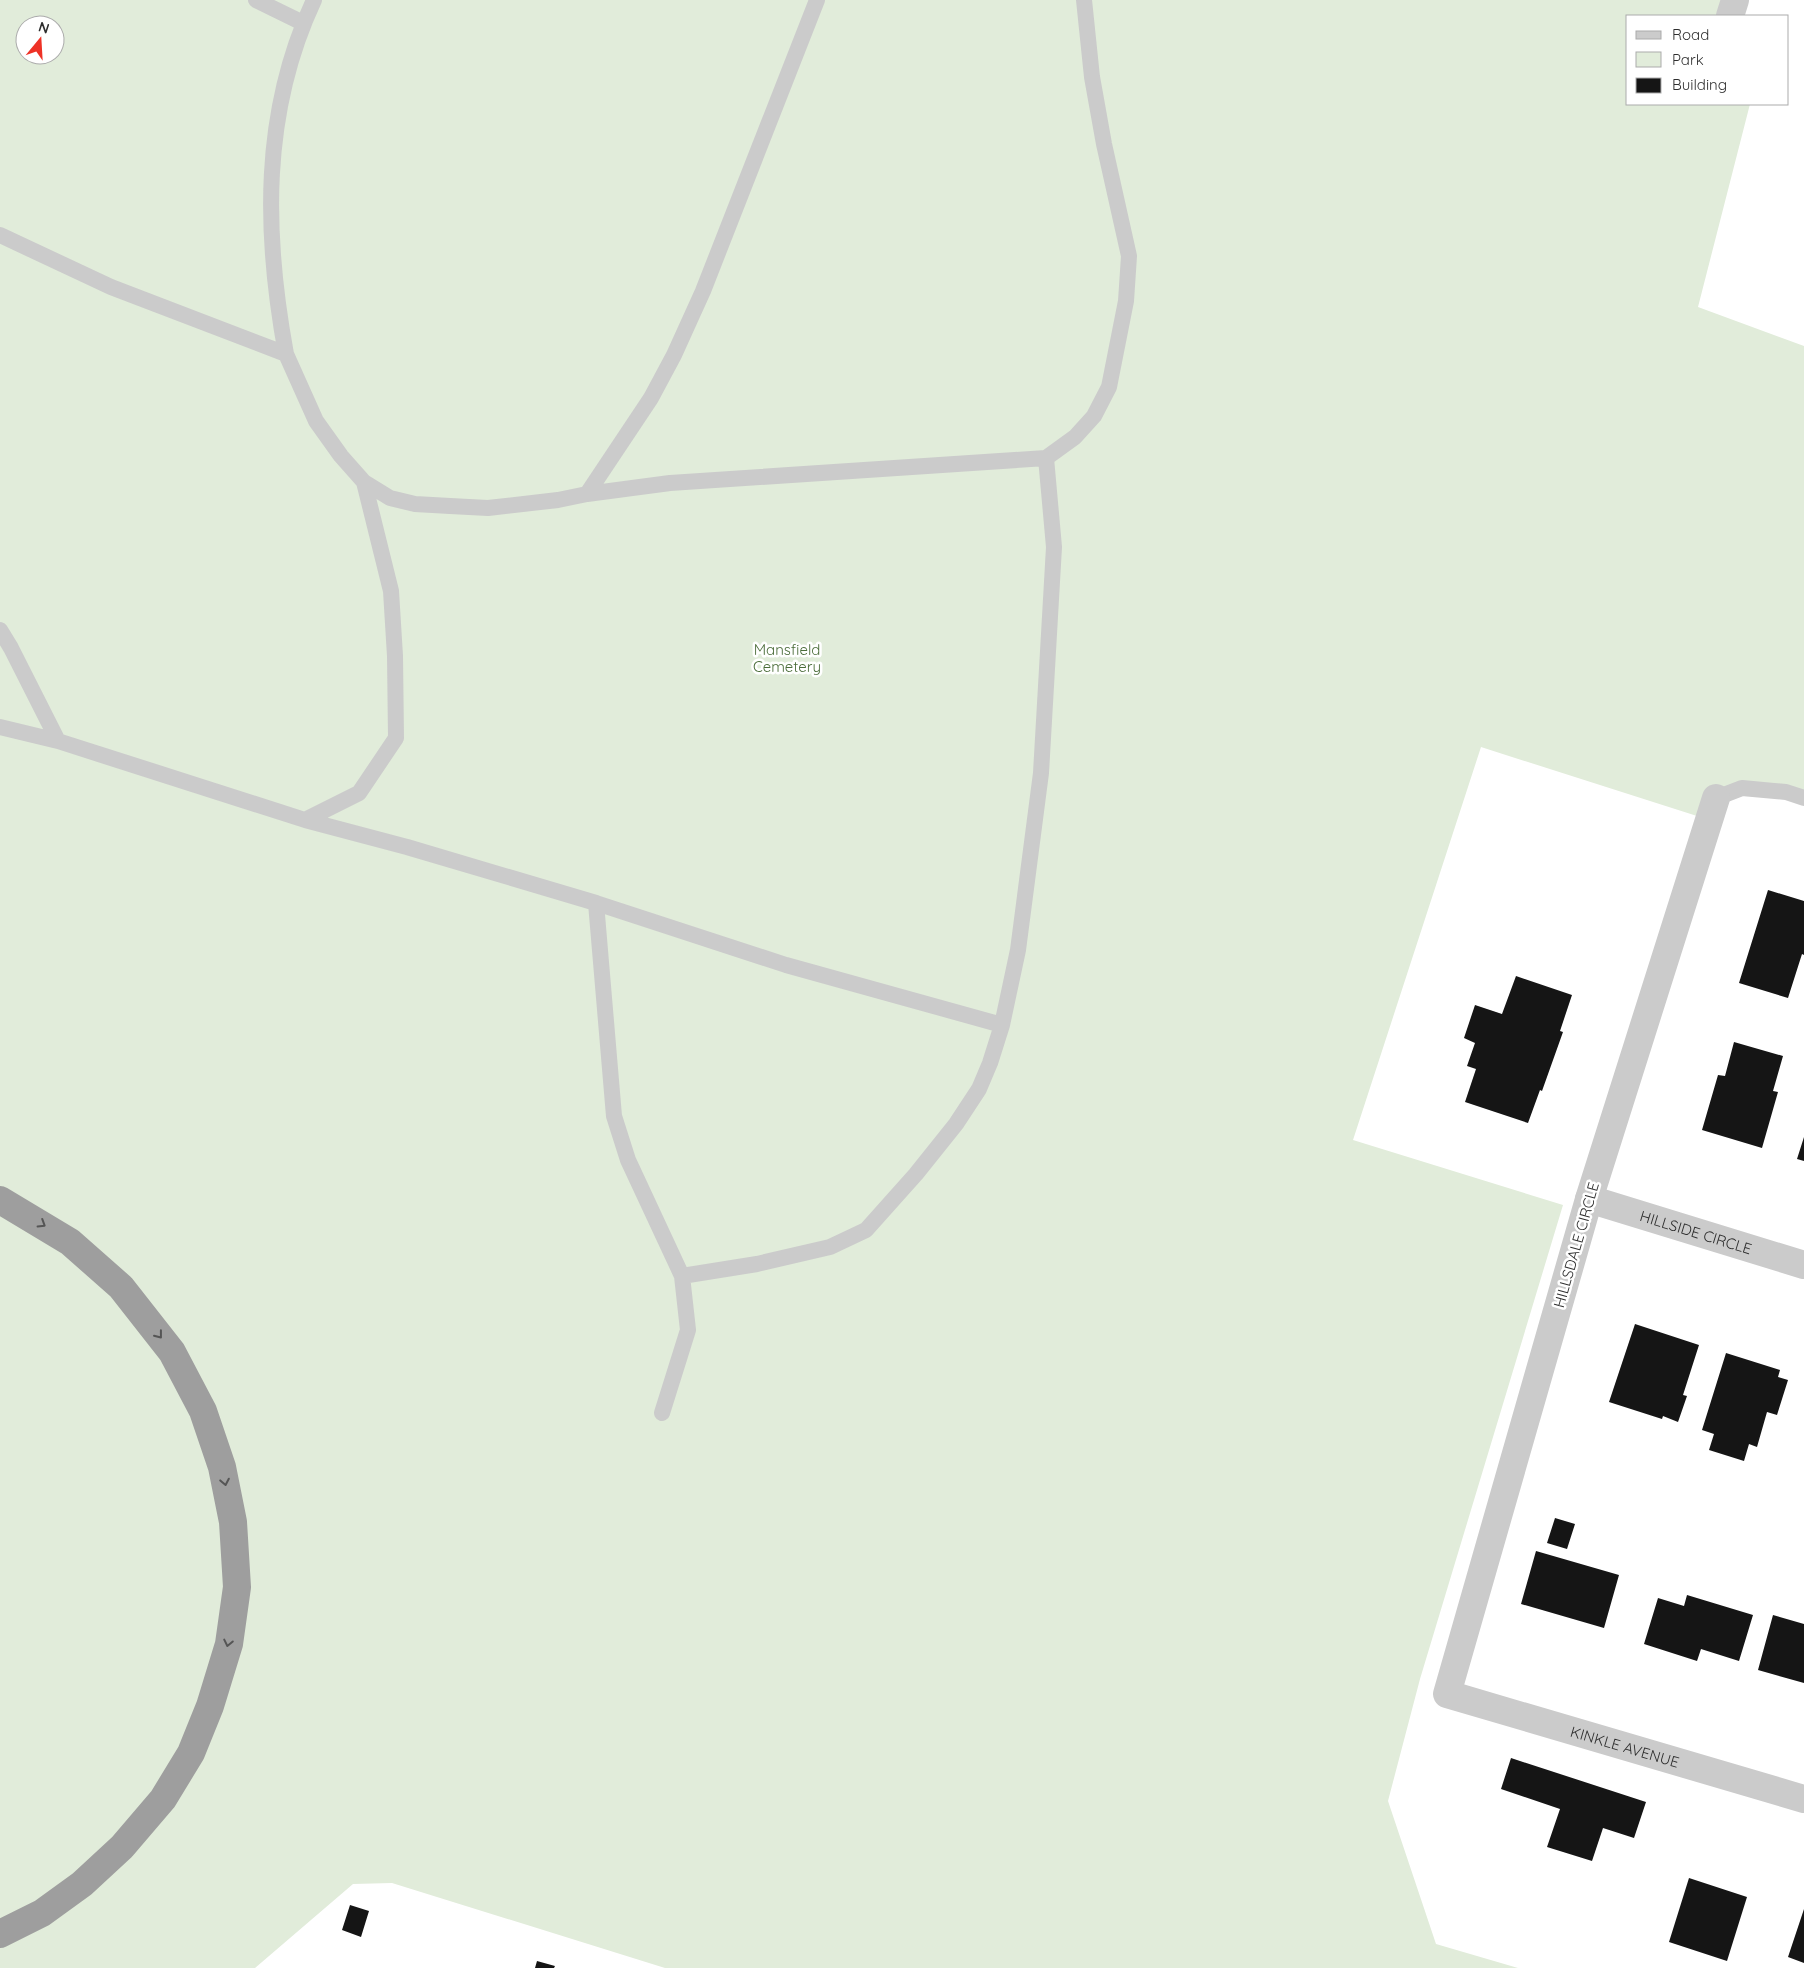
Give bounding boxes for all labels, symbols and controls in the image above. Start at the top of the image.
north arrow [15,15,65,65]
legend [1626,15,1789,105]
text: N [36,17,52,38]
text: Road [1672,25,1709,44]
text: Park [1672,50,1704,69]
text: Building [1672,75,1727,94]
park label: Mansfield Cemetery [753,640,821,676]
street label: HILLSDALE CIRCLE [1549,1180,1603,1310]
street label: HILLSIDE CIRCLE [1638,1206,1754,1258]
one-way arrow [37,1218,46,1228]
one-way arrow [153,1329,161,1338]
one-way arrow [219,1478,230,1487]
one-way arrow [224,1639,234,1647]
street label: KINKLE AVENUE [1568,1721,1682,1771]

